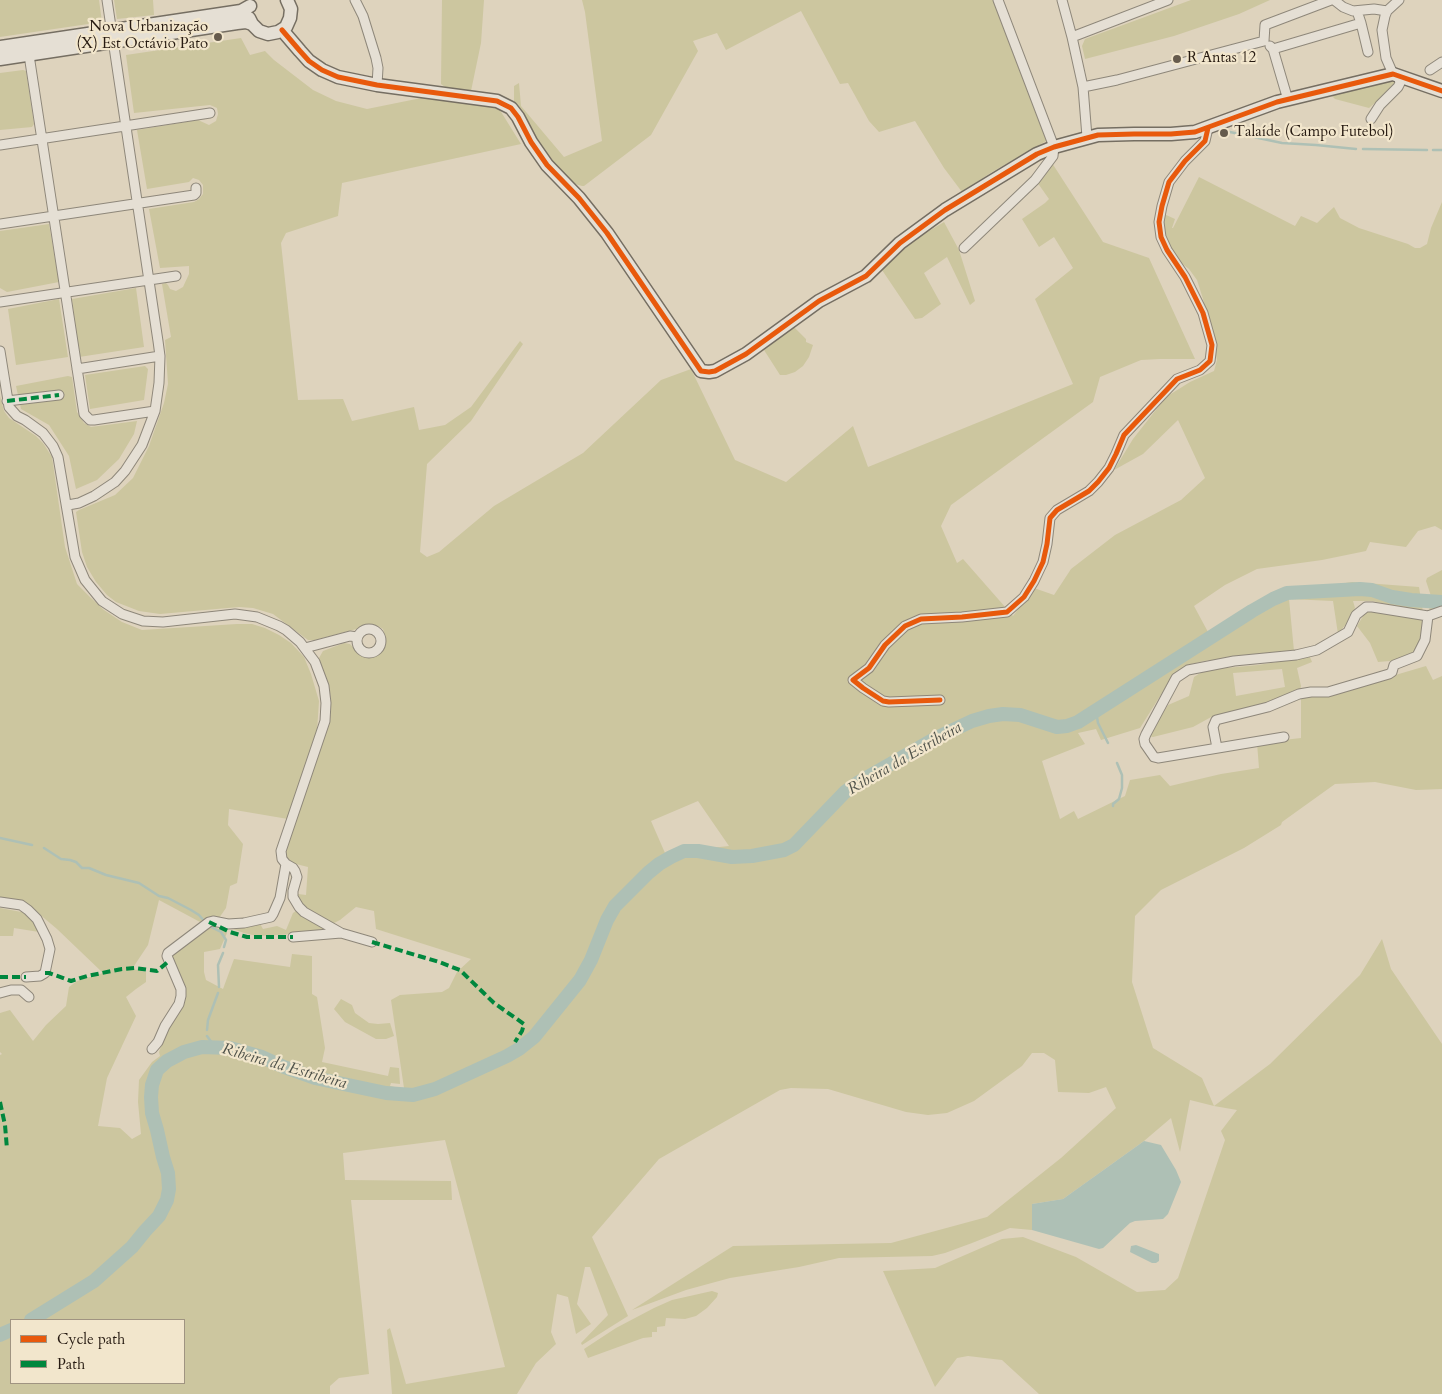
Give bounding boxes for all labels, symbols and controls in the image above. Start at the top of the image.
place label: Nova Urbanização (X) Est Octávio Pato [76,19,208,54]
marker: Nova Urbanização (X) Est Octávio Pato [212,31,224,43]
place label: R Antas 12 [1187,50,1256,68]
marker: R Antas 12 [1171,53,1183,65]
place label: Talaíde (Campo Futebol) [1234,124,1393,142]
marker: Talaíde (Campo Futebol) [1218,127,1230,139]
water label: Ribeira da Estribeira [844,719,966,799]
water label: Ribeira da Estribeira [220,1040,348,1094]
legend [10,1319,185,1384]
text: Cycle path [57,1329,125,1349]
text: Path [57,1354,85,1374]

